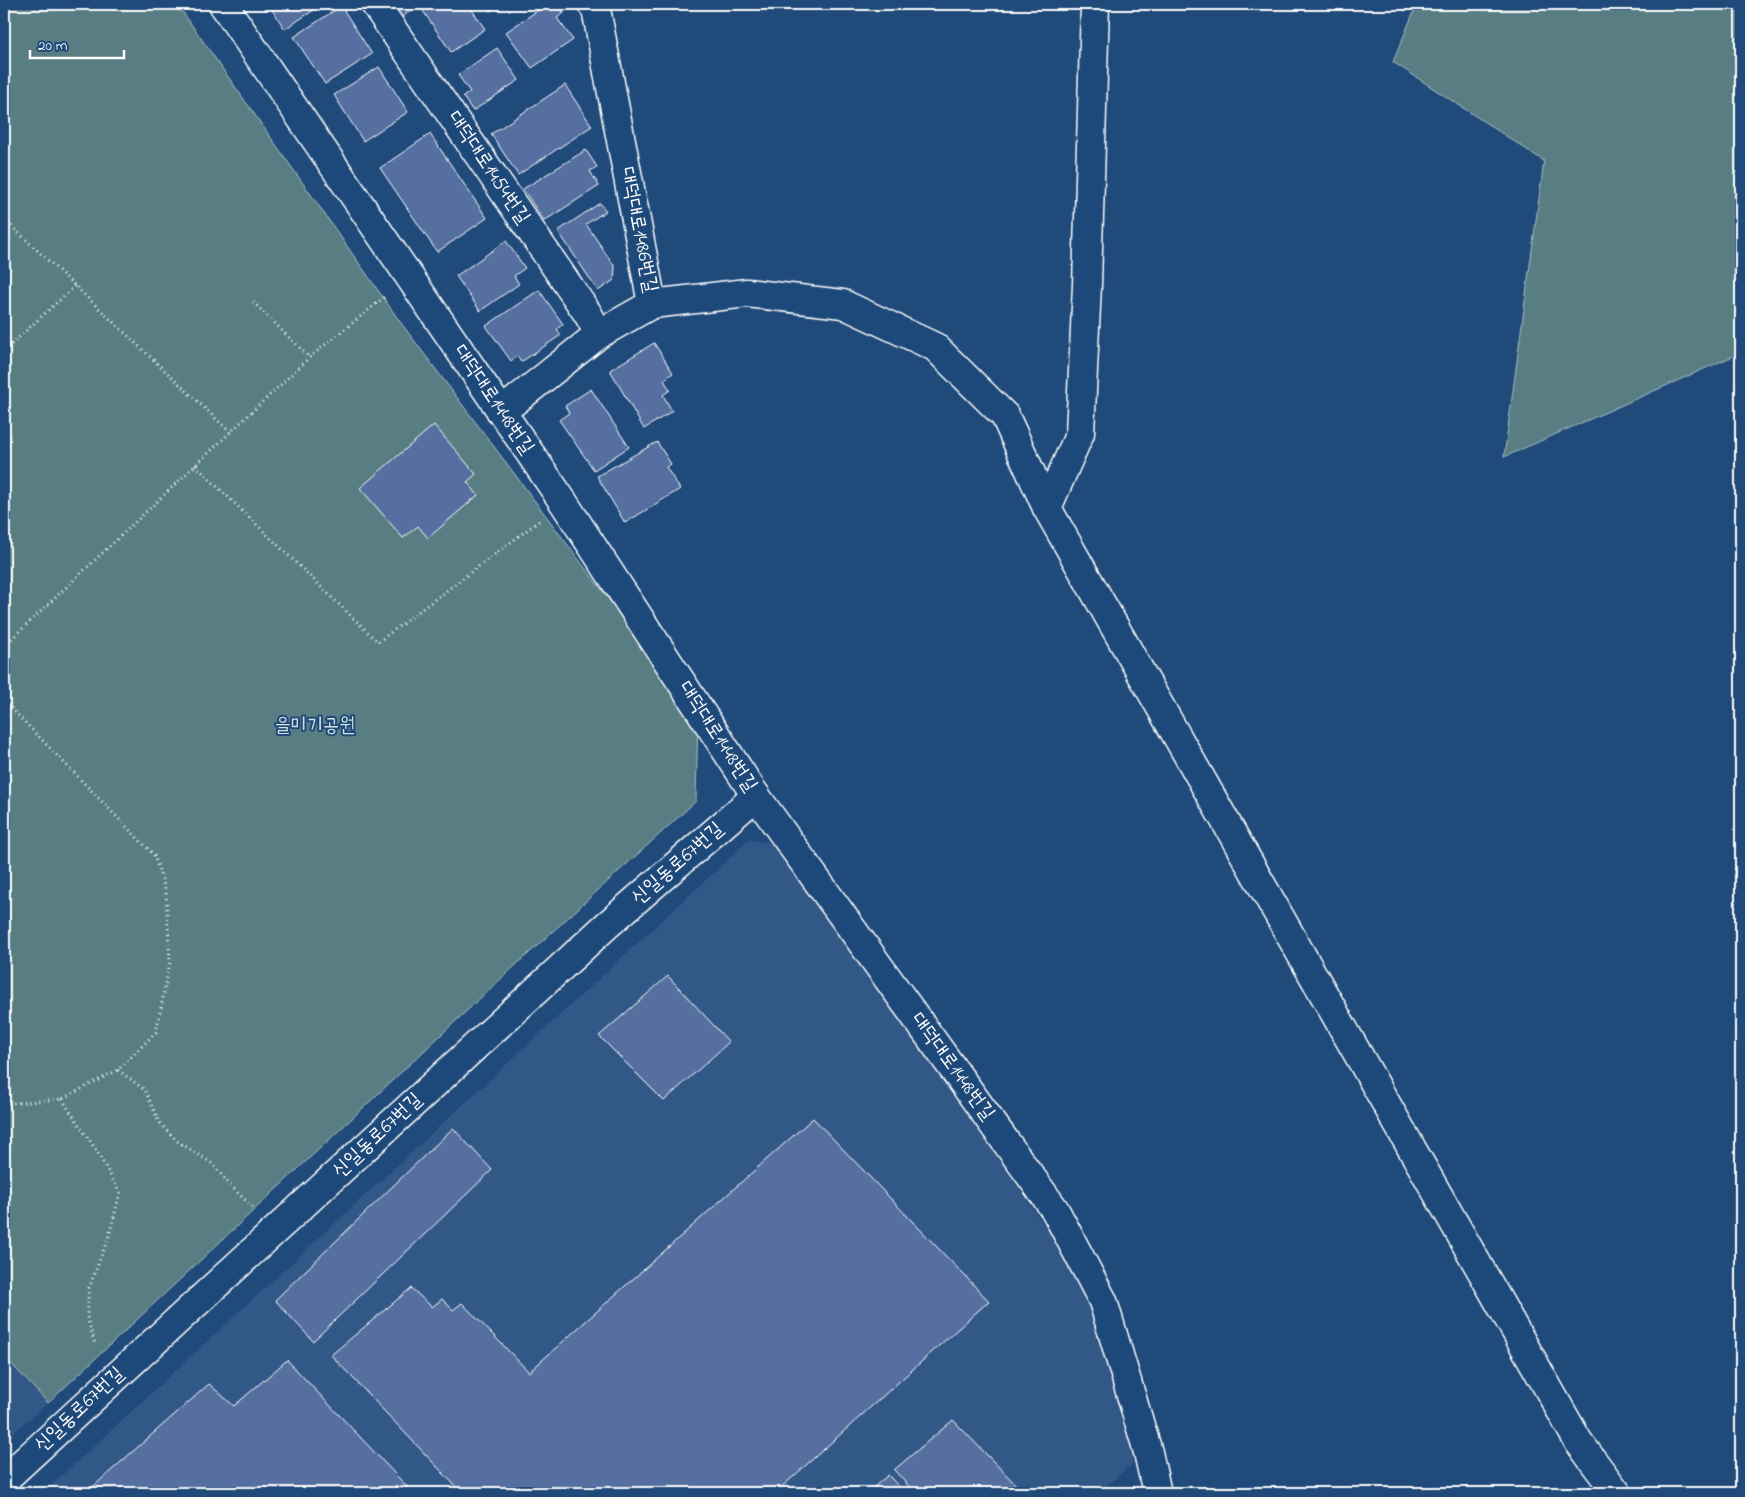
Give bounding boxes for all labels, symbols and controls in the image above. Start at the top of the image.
scale bar [30,28,124,60]
text: 20 m [38,35,68,57]
street label: 대덕대로1454번길 [439,106,537,230]
street label: 대덕대로1486번길 [612,165,664,295]
street label: 대덕대로1448번길 [445,339,541,461]
street label: 대덕대로1448번길 [670,676,764,798]
park label: 을미기공원 [275,712,355,741]
street label: 신일동로67번길 [626,816,730,912]
street label: 대덕대로1448번길 [903,1007,1001,1127]
street label: 신일동로67번길 [327,1087,429,1185]
street label: 신일동로67번길 [29,1361,131,1459]

